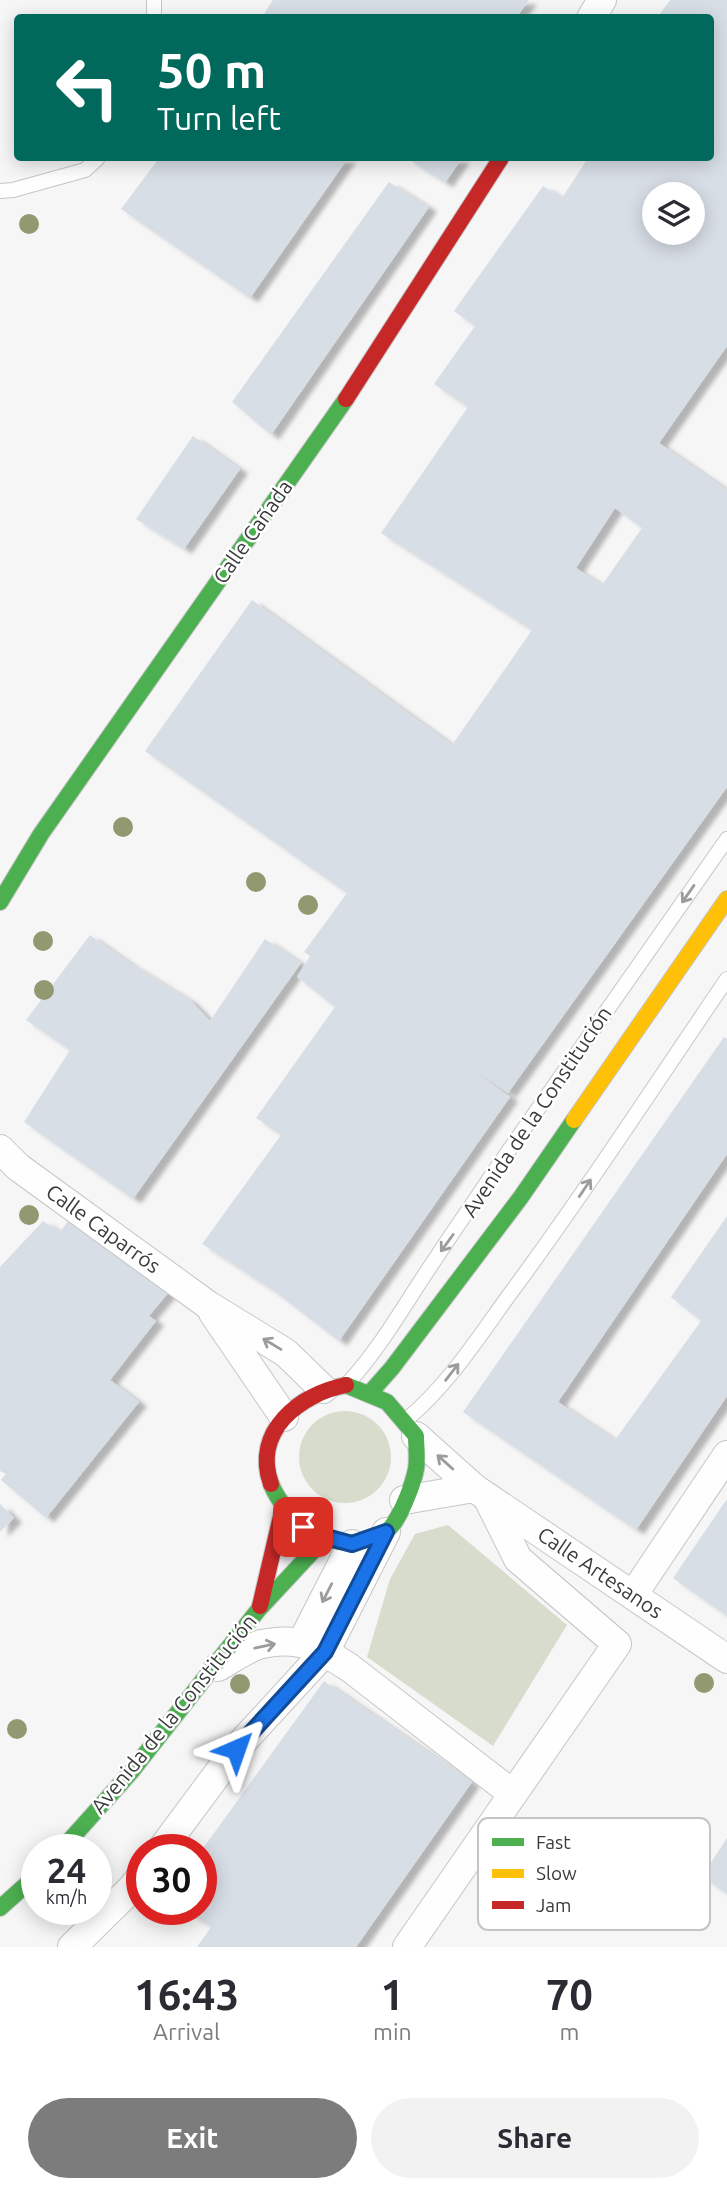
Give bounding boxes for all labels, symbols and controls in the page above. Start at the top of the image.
icon: left [42,42,133,133]
text: 50 m [157,42,266,97]
text: Turn left [157,100,281,136]
map controls [642,182,705,245]
button: layers [642,182,705,245]
street label: Calle Cañada [208,475,297,588]
one-way arrow [681,884,695,904]
street label: Avenida de la Constitución [457,1002,616,1221]
one-way arrow [578,1178,592,1198]
street label: Calle Caparrós [42,1179,165,1278]
one-way arrow [439,1233,454,1251]
one-way arrow [262,1337,282,1351]
one-way arrow [445,1364,460,1382]
one-way arrow [436,1454,454,1470]
pin [273,1497,333,1557]
icon: arrive [284,1508,322,1546]
street label: Calle Artesanos [533,1521,668,1623]
one-way arrow [320,1582,334,1603]
street label: Avenida de la Constitución [86,1609,261,1818]
one-way arrow [253,1638,276,1652]
position arrow [199,1712,273,1786]
legend [478,1818,710,1930]
text: Fast [536,1831,571,1853]
speed limit sign: 30 [126,1834,217,1925]
text: 24 [47,1850,86,1890]
text: Slow [536,1862,577,1884]
text: km/h [46,1887,87,1907]
text: Jam [536,1894,572,1916]
text: 16:43 [134,1971,239,2018]
text: 1 [381,1971,404,2018]
text: 70 [546,1971,593,2018]
text: Arrival [153,2019,220,2044]
text: min [373,2019,412,2044]
text: m [559,2019,579,2044]
button: Exit [28,2098,357,2178]
button: Share [371,2098,699,2178]

